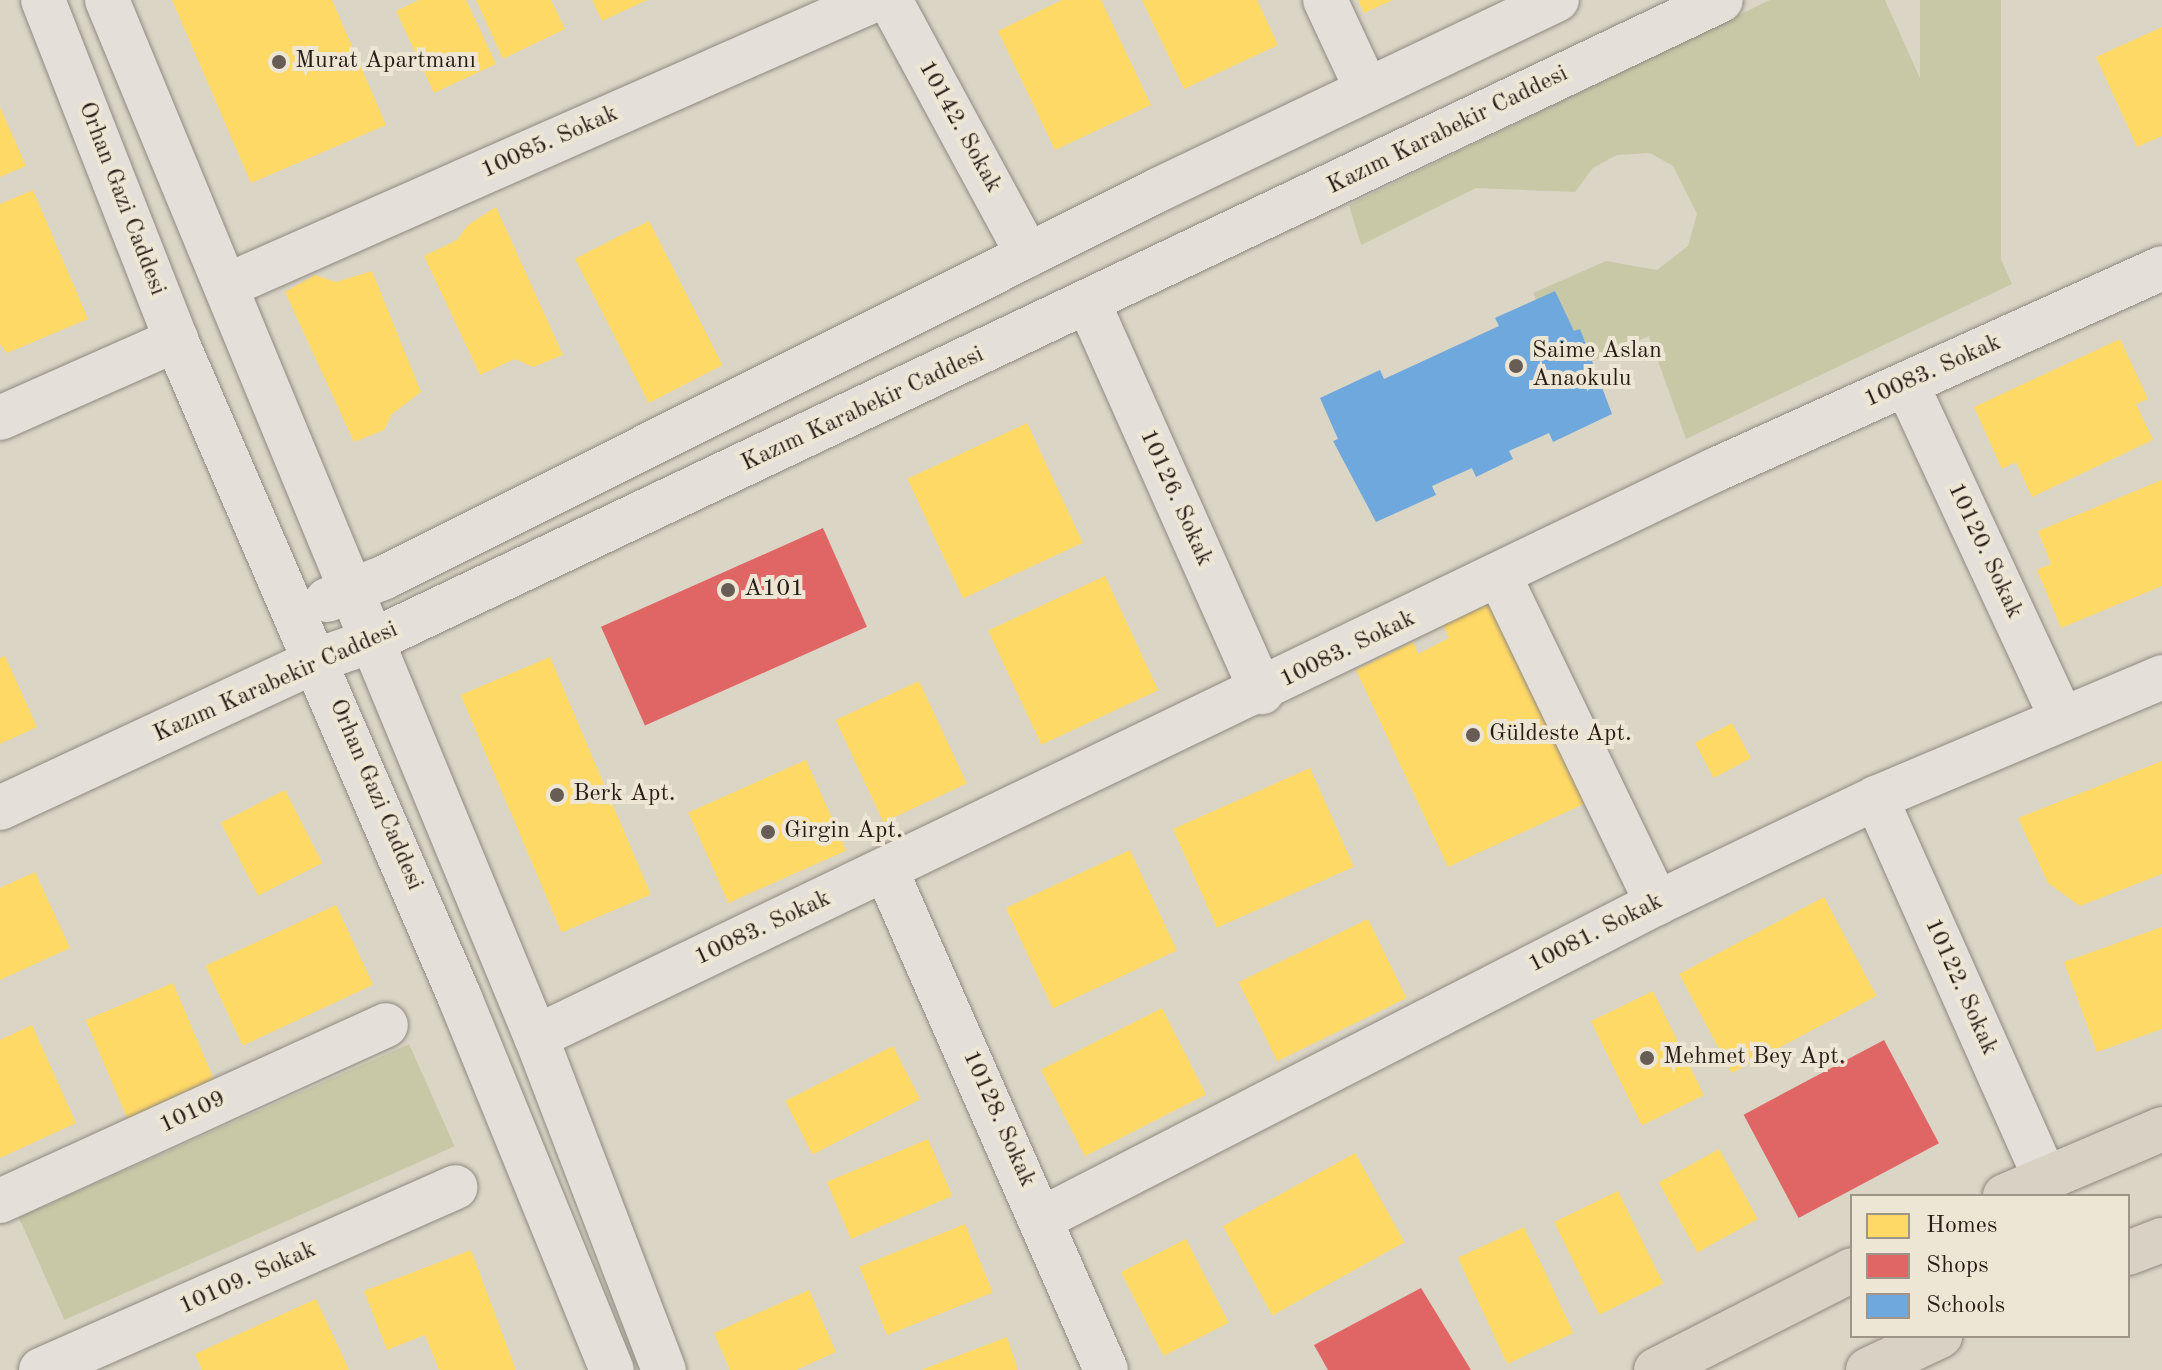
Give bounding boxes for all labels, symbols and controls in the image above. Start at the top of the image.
place label: Murat Apartmanı [295,48,476,76]
marker: Murat Apartmanı [270,53,288,71]
street label: 10142. Sokak [911,56,1007,198]
street label: Kazım Karabekir Caddesi [1323,60,1573,202]
street label: Orhan Gazi Caddesi [71,98,171,300]
street label: 10085. Sokak [477,100,623,186]
street label: 10083. Sokak [1860,329,2006,415]
place label: Saime Aslan Anaokulu [1532,338,1662,394]
street label: Kazım Karabekir Caddesi [737,341,989,479]
marker: Saime Aslan Anaokulu [1507,357,1525,375]
street label: 10126. Sokak [1132,425,1218,571]
street label: 10120. Sokak [1940,478,2028,624]
place label: A101 [744,576,804,604]
marker: A101 [719,581,737,599]
street label: 10083. Sokak [1276,605,1420,695]
street label: Kazım Karabekir Caddesi [149,616,403,750]
street label: Orhan Gazi Caddesi [322,695,428,895]
place label: Güldeste Apt. [1489,721,1632,749]
marker: Güldeste Apt. [1464,726,1482,744]
place label: Berk Apt. [573,781,676,809]
marker: Berk Apt. [548,786,566,804]
place label: Girgin Apt. [784,818,903,846]
marker: Girgin Apt. [759,823,777,841]
street label: 10083. Sokak [690,885,836,973]
street label: 10081. Sokak [1524,888,1668,980]
street label: 10122. Sokak [1917,914,2003,1060]
place label: Mehmet Bey Apt. [1663,1044,1845,1072]
street label: 10128. Sokak [955,1046,1041,1192]
marker: Mehmet Bey Apt. [1638,1049,1656,1067]
street label: 10109 [155,1085,231,1141]
legend [1850,1194,2130,1338]
text: Homes [1926,1214,1997,1238]
street label: 10109. Sokak [175,1236,321,1322]
text: Shops [1926,1254,1989,1278]
text: Schools [1926,1294,2005,1318]

